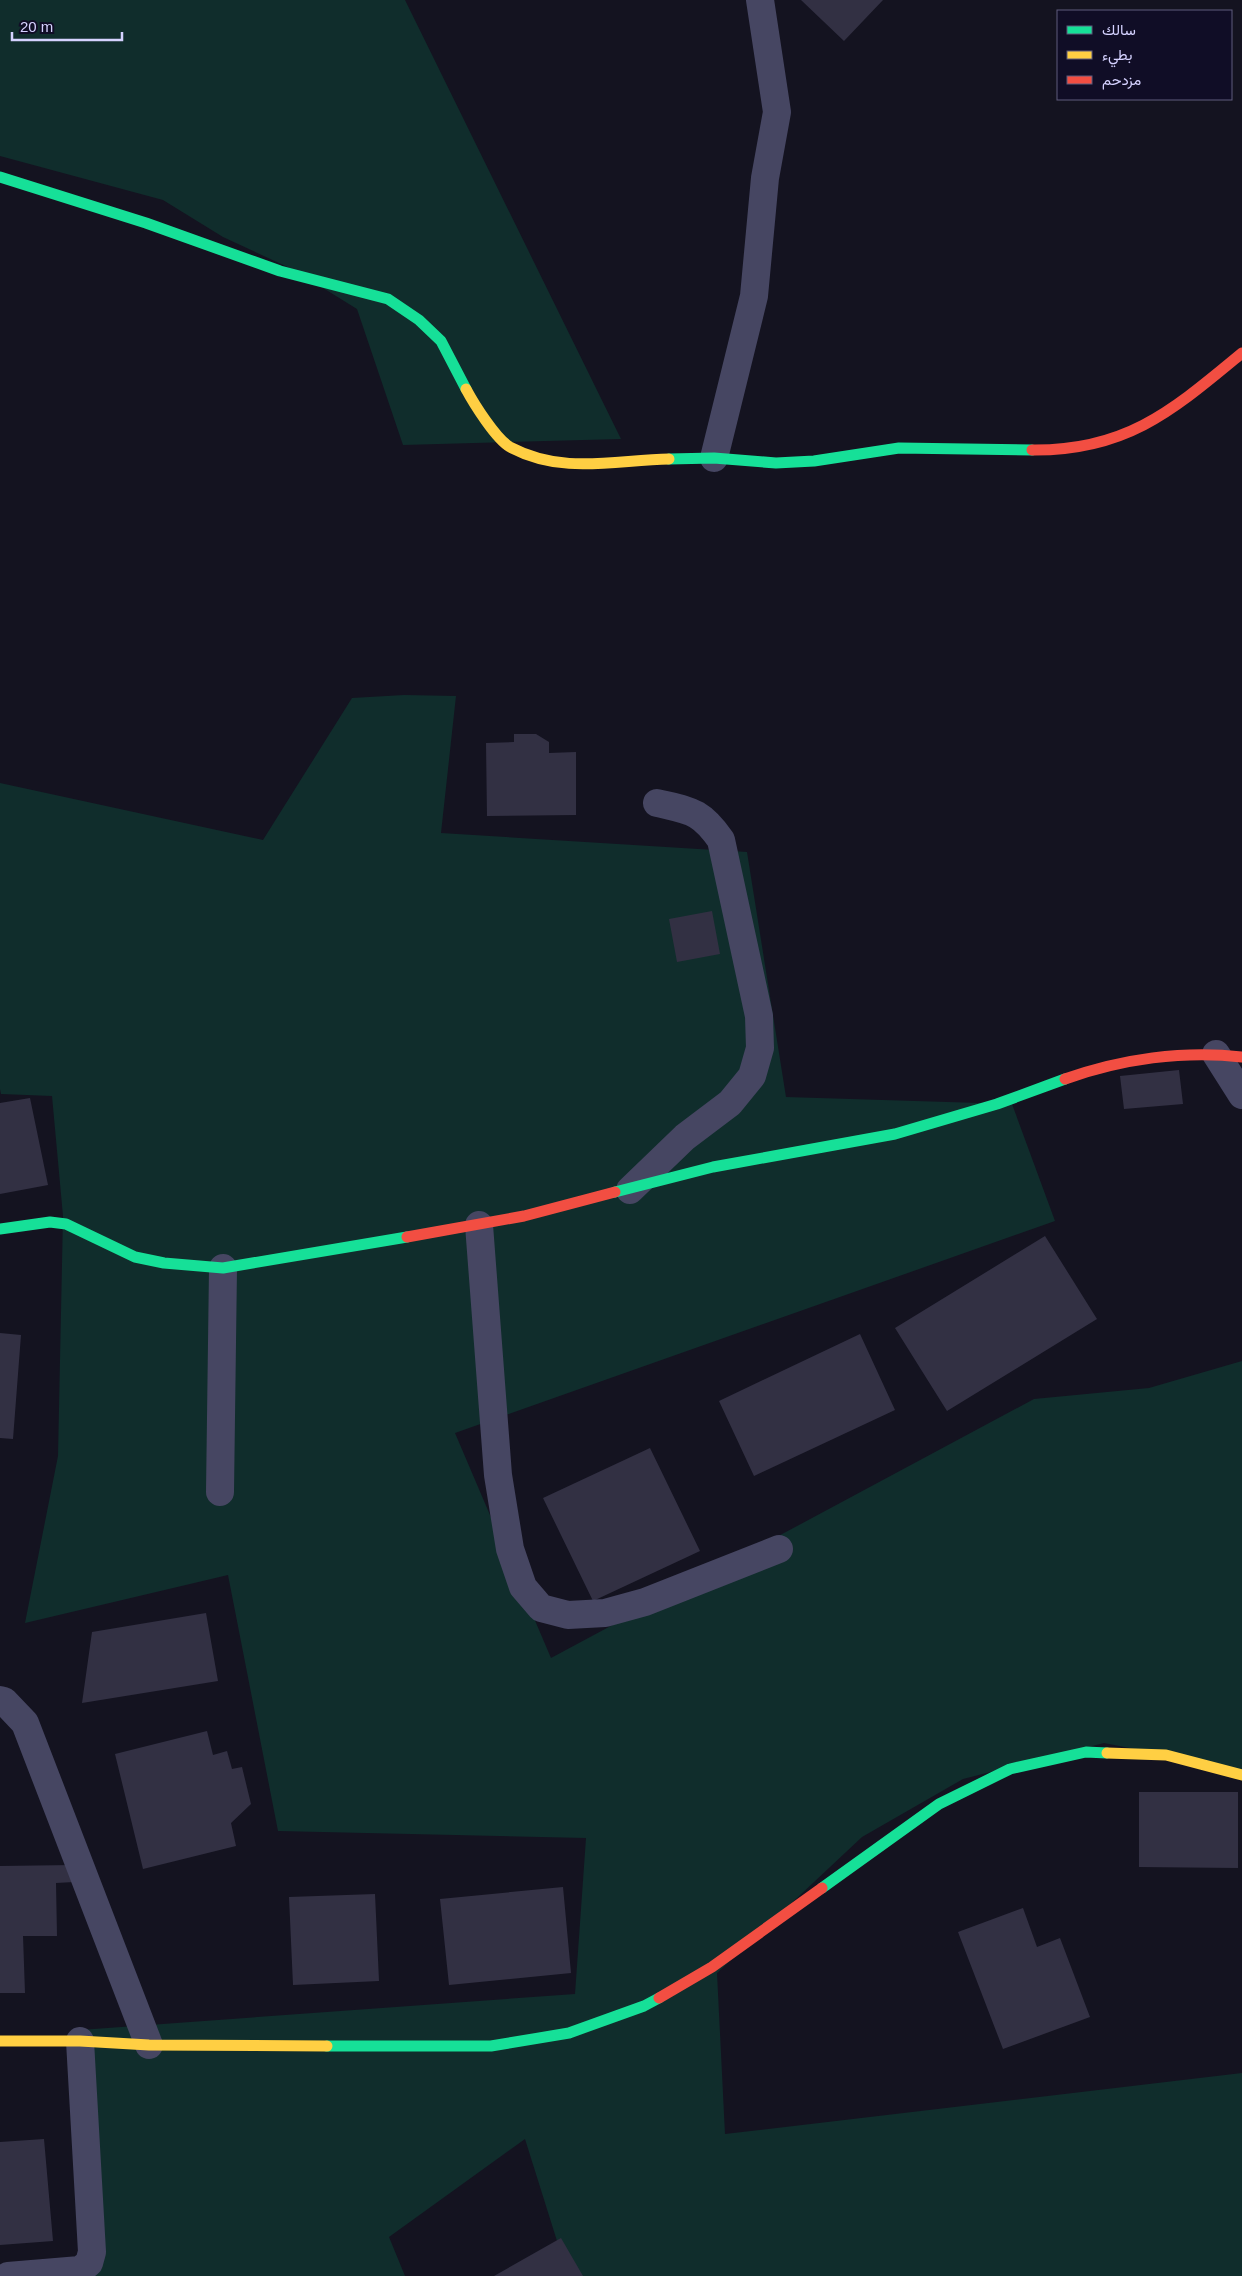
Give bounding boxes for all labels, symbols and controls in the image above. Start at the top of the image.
scale bar [12,10,122,42]
legend [1057,10,1232,100]
text: 20 m [20,18,53,35]
text: سالك [1102,21,1136,38]
text: بطيء [1102,46,1132,68]
text: مزدحم [1102,71,1141,90]

